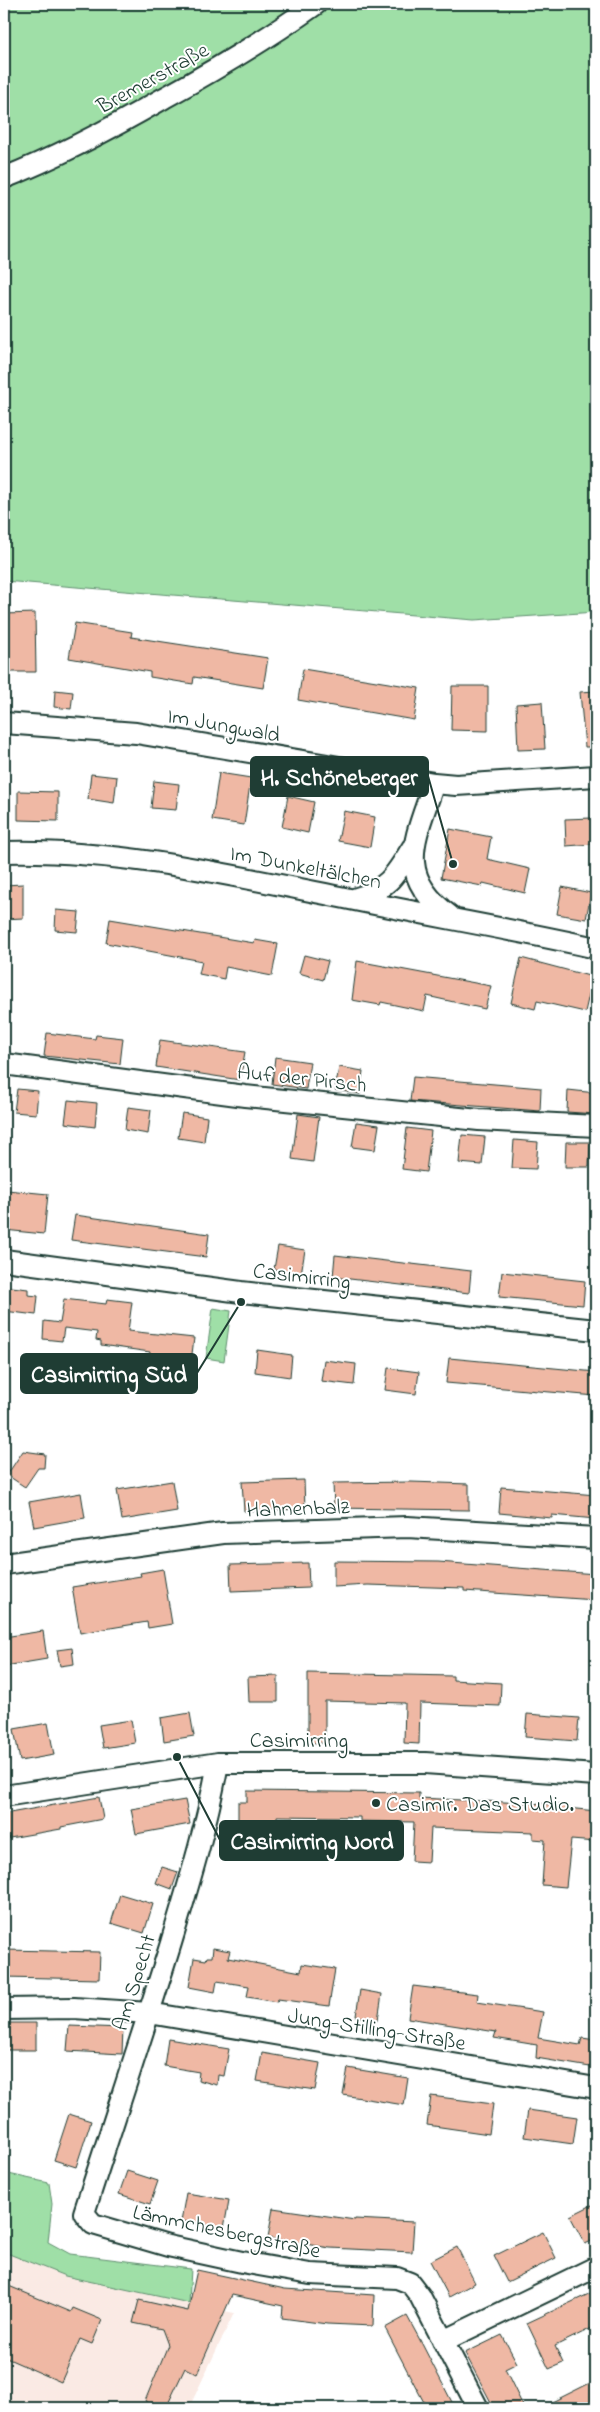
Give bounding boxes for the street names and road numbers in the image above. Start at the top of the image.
street label: Bremerstraße [91,36,216,124]
street label: Im Jungwald [164,701,282,754]
street label: Im Dunkeltälchen [227,839,384,899]
street label: Auf der Pirsch [235,1057,368,1103]
street label: Casimirring [251,1256,353,1301]
street label: Hahnenbalz [246,1492,351,1528]
street label: Casimirring [250,1726,348,1759]
street label: Am Specht [106,1930,166,2035]
street label: Jung-Stilling-Straße [285,2001,468,2062]
street label: Lämmchesbergstraße [129,2197,324,2270]

